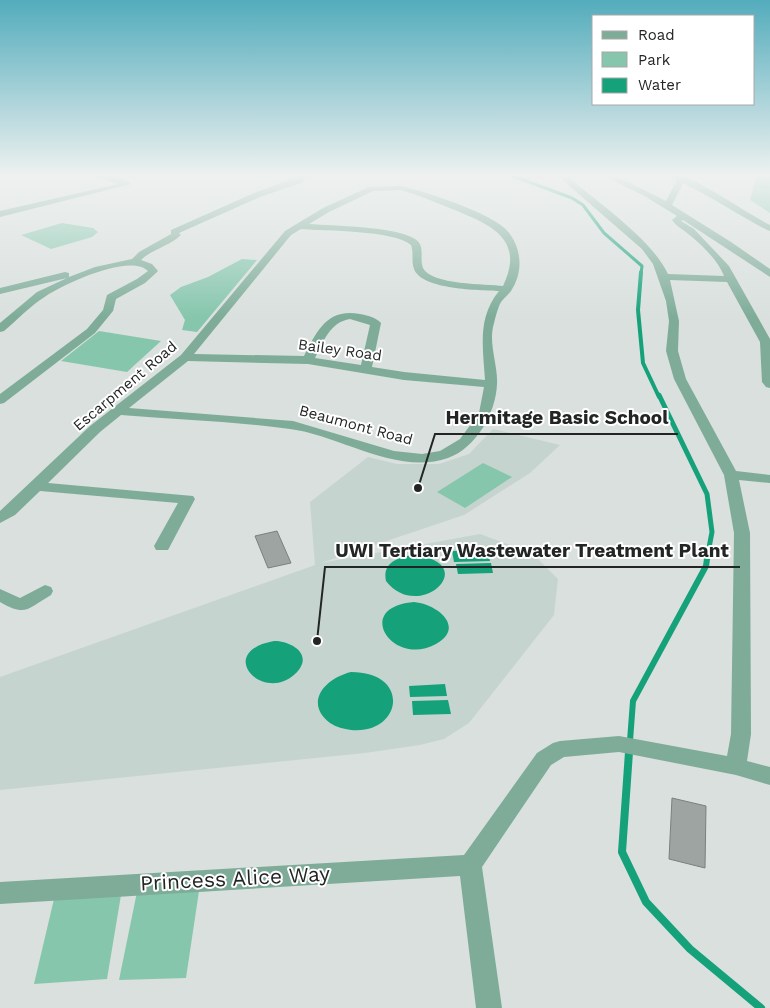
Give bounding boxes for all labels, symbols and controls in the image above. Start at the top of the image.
legend [592,15,755,105]
text: Road [638,26,675,44]
text: Park [638,51,671,69]
text: Water [638,76,681,94]
street label: Bailey Road [297,335,383,365]
street label: Escarpment Road [69,337,181,435]
callout: Hermitage Basic School [435,400,678,434]
street label: Beaumont Road [297,401,415,449]
text: Hermitage Basic School [446,406,669,429]
callout: UWI Tertiary Wastewater Treatment Plant [325,533,740,567]
text: UWI Tertiary Wastewater Treatment Plant [335,539,729,562]
street label: Princess Alice Way [139,861,331,895]

